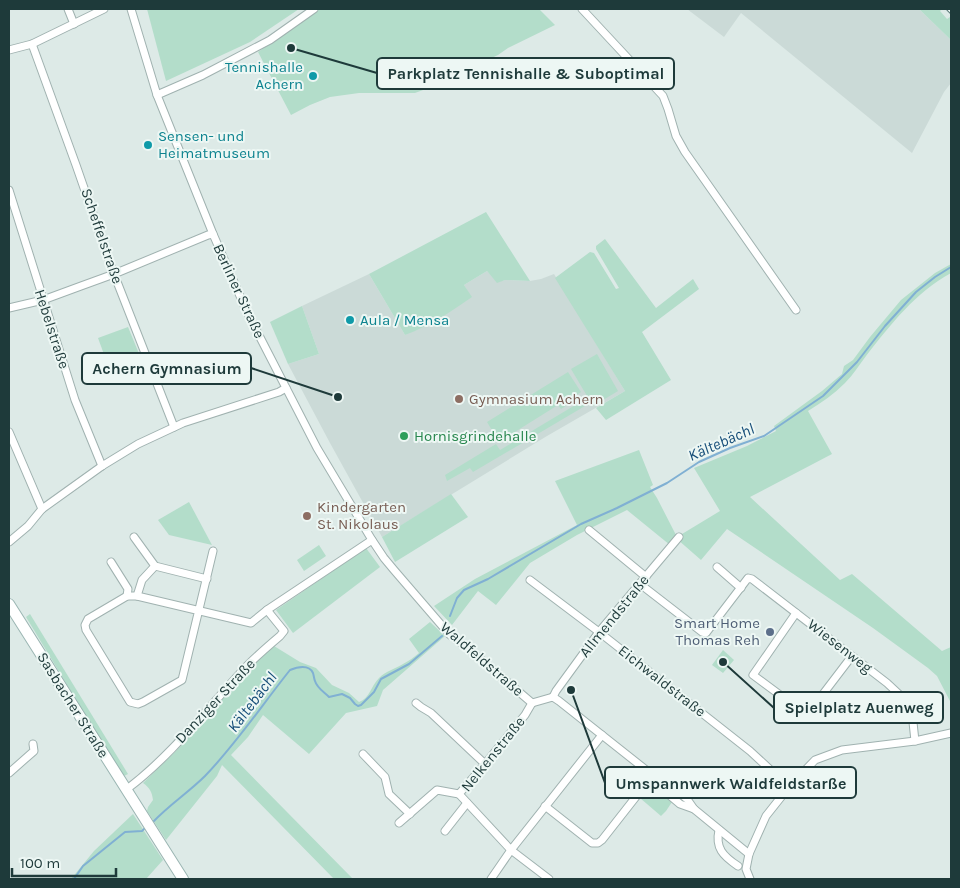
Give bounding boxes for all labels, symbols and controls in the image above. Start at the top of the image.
place label: Tennishalle Achern [225,58,303,93]
callout: Parkplatz Tennishalle & Suboptimal [377,58,674,89]
text: Parkplatz Tennishalle & Suboptimal [388,64,664,83]
marker: Tennishalle Achern [307,70,319,82]
place label: Sensen- und Heimatmuseum [158,127,270,162]
marker: Sensen- und Heimatmuseum [142,139,154,151]
street label: Scheffelstraße [77,186,127,286]
street label: Berliner Straße [209,241,269,341]
street label: Hebelstraße [31,287,73,371]
place label: Aula / Mensa [360,311,449,329]
marker: Aula / Mensa [344,314,356,326]
callout: Achern Gymnasium [82,353,251,384]
text: Achern Gymnasium [92,359,242,378]
place label: Gymnasium Achern [469,390,604,408]
marker: Gymnasium Achern [453,393,465,405]
water label: Kältebächl [685,419,757,465]
place label: Hornisgrindehalle [414,427,536,445]
marker: Hornisgrindehalle [398,430,410,442]
place label: Kindergarten St. Nikolaus [317,498,406,533]
marker: Kindergarten St. Nikolaus [301,510,313,522]
street label: Allmendstraße [575,571,653,661]
place label: Smart Home Thomas Reh [674,614,760,649]
street label: Wiesenweg [804,615,876,677]
street label: Waldfeldstraße [437,618,527,700]
marker: Smart Home Thomas Reh [764,626,776,638]
street label: Eichwaldstraße [615,641,709,721]
street label: Sasbacher Straße [33,649,113,761]
street label: Danziger Straße [171,655,259,747]
water label: Kältebächl [223,668,281,736]
callout: Spielplatz Auenweg [774,692,943,723]
text: Spielplatz Auenweg [784,698,934,717]
street label: Nelkenstraße [457,713,529,795]
callout: Umspannwerk Waldfeldstarße [605,767,856,798]
text: Umspannwerk Waldfeldstarße [616,774,846,793]
scale bar [12,846,116,878]
text: 100 m [20,854,60,872]

